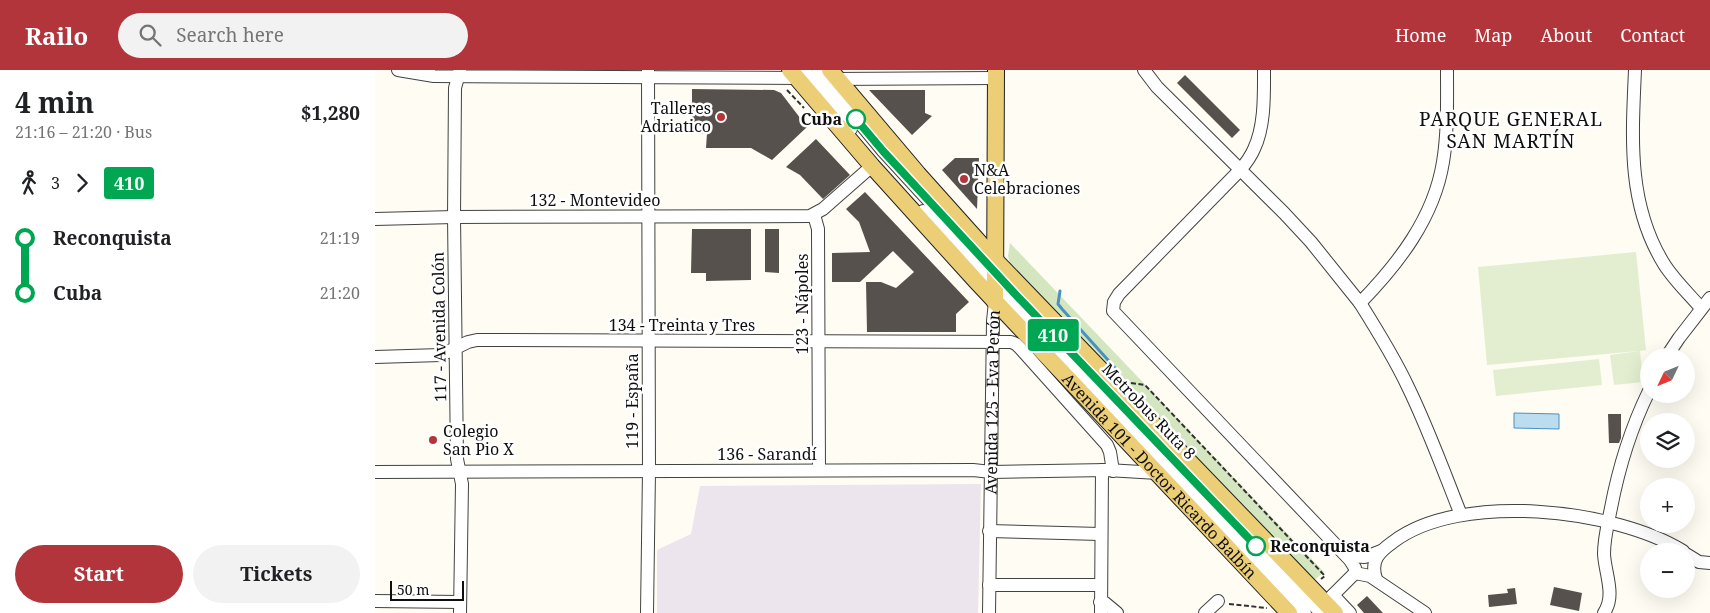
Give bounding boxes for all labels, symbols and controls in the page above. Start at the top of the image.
search box [118,13,468,58]
text: Railo [25,19,88,52]
icon: search [136,21,164,49]
text: Search here [176,22,284,48]
text: Home [1395,23,1446,47]
text: Map [1474,23,1512,47]
text: About [1540,23,1592,47]
text: Contact [1620,23,1685,47]
text: 4 min [15,83,94,121]
place label: Talleres Adriatico [641,97,711,137]
text: $1,280 [301,100,360,126]
district label: PARQUE GENERAL SAN MARTÍN [1419,106,1603,154]
place label: Cuba [801,108,842,130]
marker: Cuba [846,109,866,129]
marker: Talleres Adriatico [715,111,727,123]
text: 21:16 – 21:20 · Bus [15,121,152,143]
place label: N&A Celebraciones [974,159,1080,199]
icon: walk [15,169,43,197]
icon: forward [68,169,96,197]
text: 410 [114,171,144,195]
text: 3 [51,172,60,194]
marker: N&A Celebraciones [958,173,970,185]
street label: 132 - Montevideo [530,189,660,211]
text: Reconquista [53,225,172,251]
text: 21:19 [320,227,360,249]
street label: 117 - Avenida Colón [427,252,451,402]
street label: 123 - Nápoles [791,253,813,355]
text: Cuba [53,280,102,306]
text: 21:20 [320,282,360,304]
street label: Avenida 125 - Eva Perón [980,309,1005,494]
street label: 134 - Treinta y Tres [609,314,755,336]
line badge: 410 [1024,319,1082,351]
text: 410 [1038,323,1068,347]
north arrow [1640,348,1695,402]
map controls [1640,348,1695,598]
street label: 119 - España [621,353,643,449]
street label: Metrobus Ruta 8 [1097,358,1201,464]
street label: Avenida 101 - Doctor Ricardo Balbín [1057,368,1262,583]
button: layers [1640,413,1695,468]
place label: Colegio San Pio X [443,420,514,460]
marker: Colegio San Pio X [427,434,439,446]
street label: 136 - Sarandí [717,443,817,465]
button: + [1640,478,1695,533]
place label: Reconquista [1270,535,1370,557]
marker: Reconquista [1246,536,1266,556]
button: − [1640,543,1695,598]
button: Start [15,545,183,603]
button: Tickets [193,545,360,603]
scale bar [390,578,464,601]
text: 50 m [397,580,430,599]

